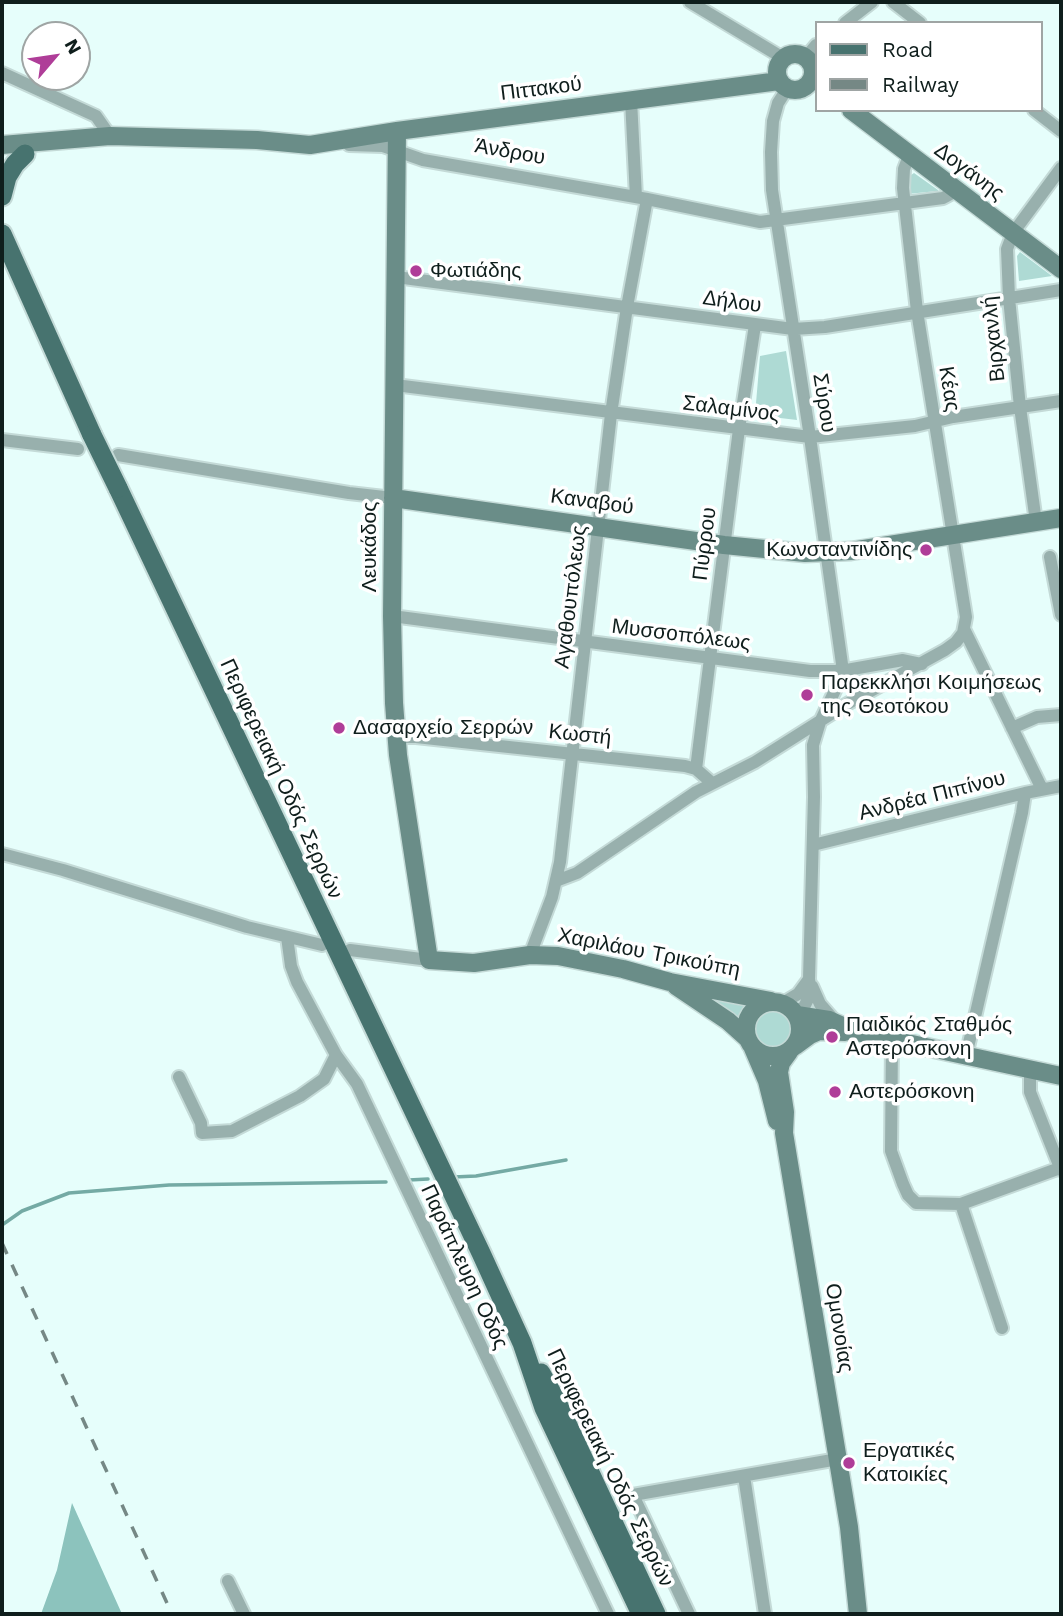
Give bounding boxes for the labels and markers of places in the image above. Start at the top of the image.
place label: Φωτιάδης [430,258,521,284]
marker: Φωτιάδης [408,263,424,279]
place label: Κωνσταντινίδης [766,537,912,563]
marker: Κωνσταντινίδης [918,542,934,558]
place label: Παρεκκλήσι Κοιμήσεως της Θεοτόκου [821,670,1041,720]
marker: Παρεκκλήσι Κοιμήσεως της Θεοτόκου [799,687,815,703]
place label: Δασαρχείο Σερρών [353,715,533,741]
marker: Δασαρχείο Σερρών [331,720,347,736]
place label: Παιδικός Σταθμός Αστερόσκονη [846,1012,1012,1062]
marker: Παιδικός Σταθμός Αστερόσκονη [824,1029,840,1045]
place label: Αστερόσκονη [849,1079,974,1105]
marker: Αστερόσκονη [827,1084,843,1100]
place label: Εργατικές Κατοικίες [863,1438,955,1488]
marker: Εργατικές Κατοικίες [841,1455,857,1471]

